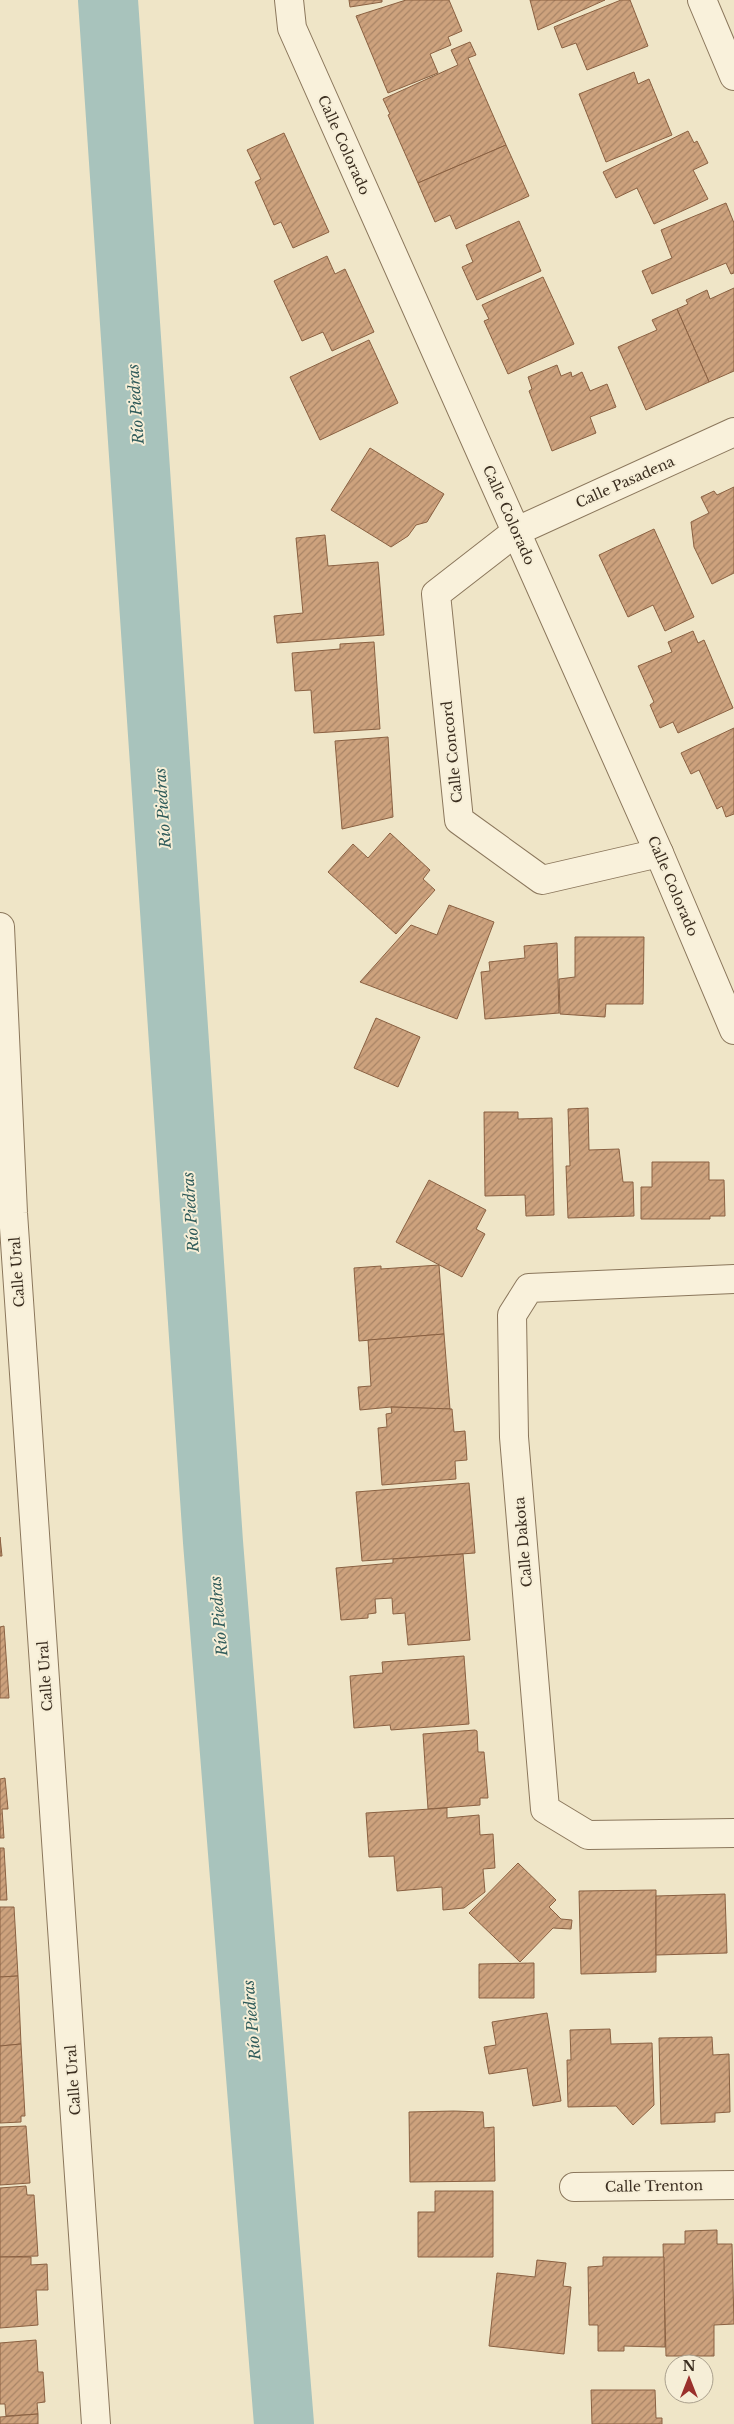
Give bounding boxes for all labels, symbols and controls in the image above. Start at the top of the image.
street label: Calle Colorado [314,92,374,198]
water label: Río Piedras [123,363,148,446]
street label: Calle Pasadena [573,452,677,512]
street label: Calle Colorado [479,462,539,568]
street label: Calle Concord [438,699,466,804]
water label: Río Piedras [150,767,175,850]
street label: Calle Colorado [644,833,702,939]
water label: Río Piedras [178,1171,203,1254]
street label: Calle Ural [6,1236,28,1308]
street label: Calle Dakota [510,1496,536,1588]
water label: Río Piedras [206,1575,232,1658]
street label: Calle Ural [34,1640,56,1712]
water label: Río Piedras [239,1979,265,2062]
street label: Calle Ural [62,2044,84,2116]
street label: Calle Trenton [605,2176,704,2196]
north arrow [664,2354,714,2404]
text: N [682,2357,696,2375]

